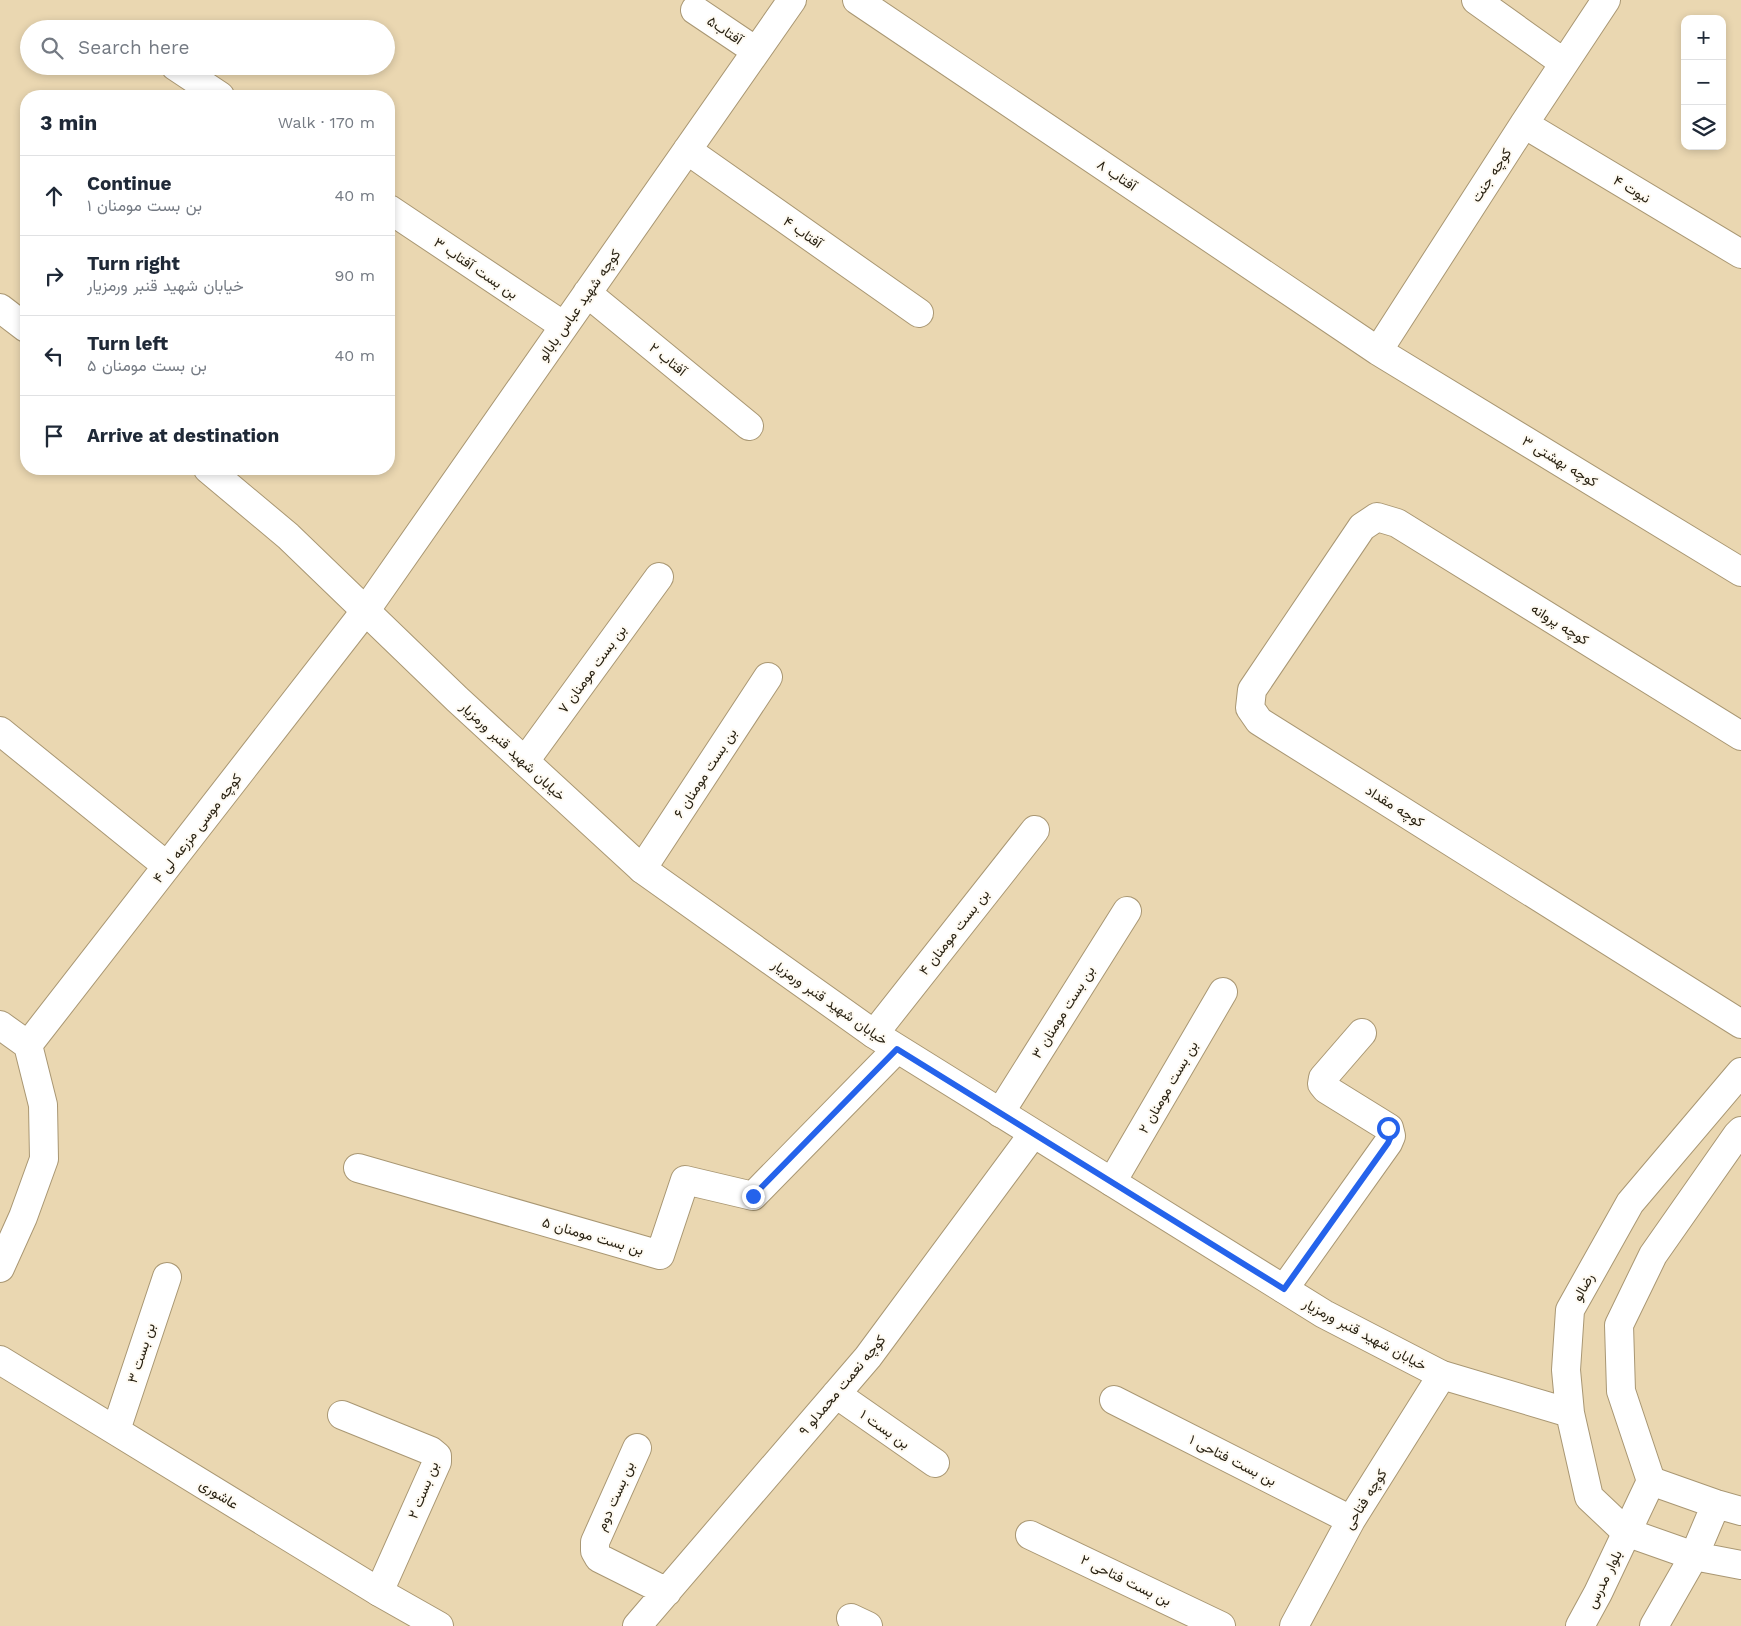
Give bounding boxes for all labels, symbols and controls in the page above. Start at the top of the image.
street label: آفتاب۵ [704,12,747,49]
map controls [1681,15,1726,150]
button: + [1681,15,1726,60]
search box [20,20,395,75]
icon: search [38,34,66,62]
text: Search here [78,36,189,59]
button: − [1681,60,1726,105]
button: layers [1681,105,1726,150]
text: 3 min [40,110,97,135]
text: Walk · 170 m [278,113,375,132]
street label: کوچه جنت [1468,145,1516,206]
street label: آفتاب ۸ [1094,156,1141,196]
text: Continue [87,172,171,195]
street label: نبوت ۴ [1610,172,1653,207]
icon: ahead [40,182,68,210]
text: 40 m [335,186,375,205]
text: بن بست مومنان ۱ [87,196,202,215]
street label: آفتاب ۴ [780,213,827,253]
street label: بن بست آفتاب ۳ [430,234,521,303]
street label: کوچه شهید عباس بابالو [535,246,625,365]
text: Turn right [87,252,180,275]
icon: right [40,262,68,290]
text: 90 m [334,266,375,285]
text: خیابان شهید قنبر ورمزیار [87,276,244,295]
text: Turn left [87,332,168,355]
street label: آفتاب ۲ [646,339,691,381]
icon: left [40,342,68,370]
text: 40 m [335,346,375,365]
text: ۵ بن بست مومنان [87,356,207,375]
icon: arrive [40,422,68,450]
text: Arrive at destination [87,424,279,447]
street label: کوچه بهشتی ۳ [1518,432,1601,491]
street label: کوچه پروانه [1527,600,1592,650]
street label: ۷ بن بست مومنان [555,622,630,717]
street label: خیابان شهید قنبر ورمزیار [456,698,569,804]
street label: ۶ بن بست مومنان [670,725,741,821]
street label: ۴ کوچه موسی مزرعه لی [149,770,246,887]
street label: کوچه مقداد [1362,782,1427,832]
street label: ۴ بن بست مومنان [916,886,993,979]
street label: خیابان شهید قنبر ورمزیار [768,956,891,1049]
street label: ۳ بن بست مومنان [1028,963,1099,1062]
street label: ۲ بن بست مومنان [1135,1038,1202,1136]
route start [1377,1117,1400,1140]
route end [742,1185,765,1208]
street label: ۵ بن بست مومنان [540,1214,646,1259]
street label: رضالو [1569,1270,1598,1304]
street label: خیابان شهید قنبر ورمزیار [1299,1294,1429,1374]
street label: ۳ بن بست [124,1321,159,1385]
street label: کوچه نعمت محمدلو ۹ [795,1332,890,1440]
street label: بن بست ۱ [857,1406,913,1453]
street label: بن بست فتاحی ۱ [1186,1431,1279,1490]
street label: ۲ بن بست [404,1459,443,1521]
street label: بن بست دوم [593,1459,638,1533]
street label: کوچه فتاحی [1340,1466,1391,1533]
street label: عاشوری [196,1476,241,1513]
street label: بلوار مدرس [1583,1547,1626,1611]
street label: بن بست فتاحی ۲ [1078,1551,1174,1610]

